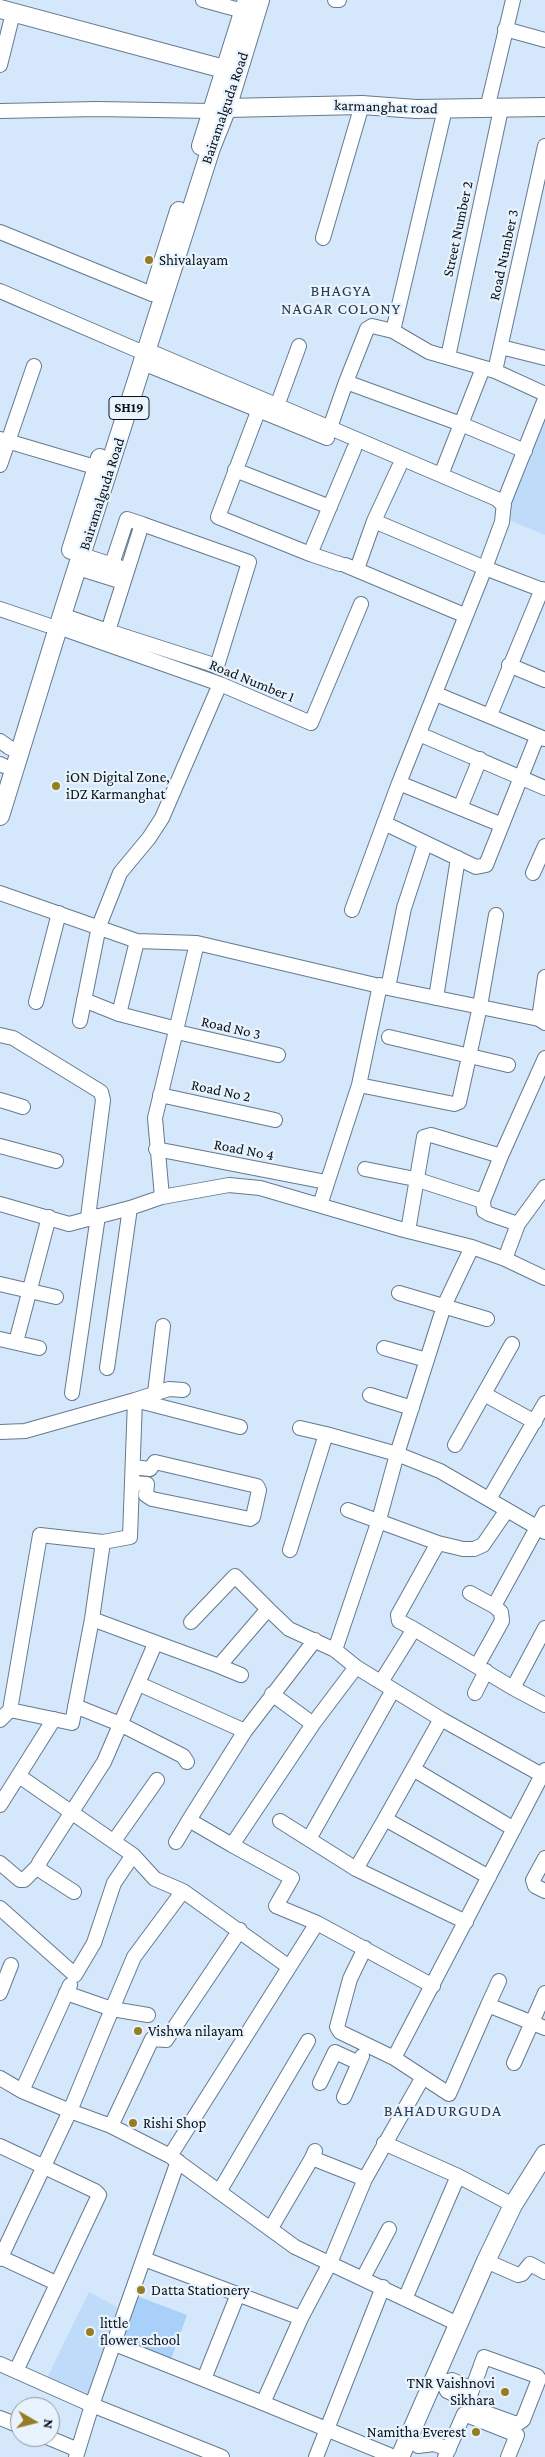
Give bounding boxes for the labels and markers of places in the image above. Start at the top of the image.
place label: Shivalayam [159,251,228,269]
marker: Shivalayam [143,254,155,266]
place label: iON Digital Zone, iDZ Karmanghat [66,768,170,803]
marker: iON Digital Zone, iDZ Karmanghat [50,780,62,792]
place label: Vishwa nilayam [148,2022,243,2040]
marker: Vishwa nilayam [132,2025,144,2037]
place label: Rishi Shop [143,2114,206,2132]
marker: Rishi Shop [127,2117,139,2129]
place label: Datta Stationery [151,2281,250,2299]
marker: Datta Stationery [135,2284,147,2296]
place label: little flower school [100,2314,180,2349]
marker: little flower school [84,2326,96,2338]
place label: TNR Vaishnovi Sikhara [407,2374,495,2409]
marker: TNR Vaishnovi Sikhara [499,2386,511,2398]
place label: Namitha Everest [367,2423,466,2441]
marker: Namitha Everest [470,2426,482,2438]

